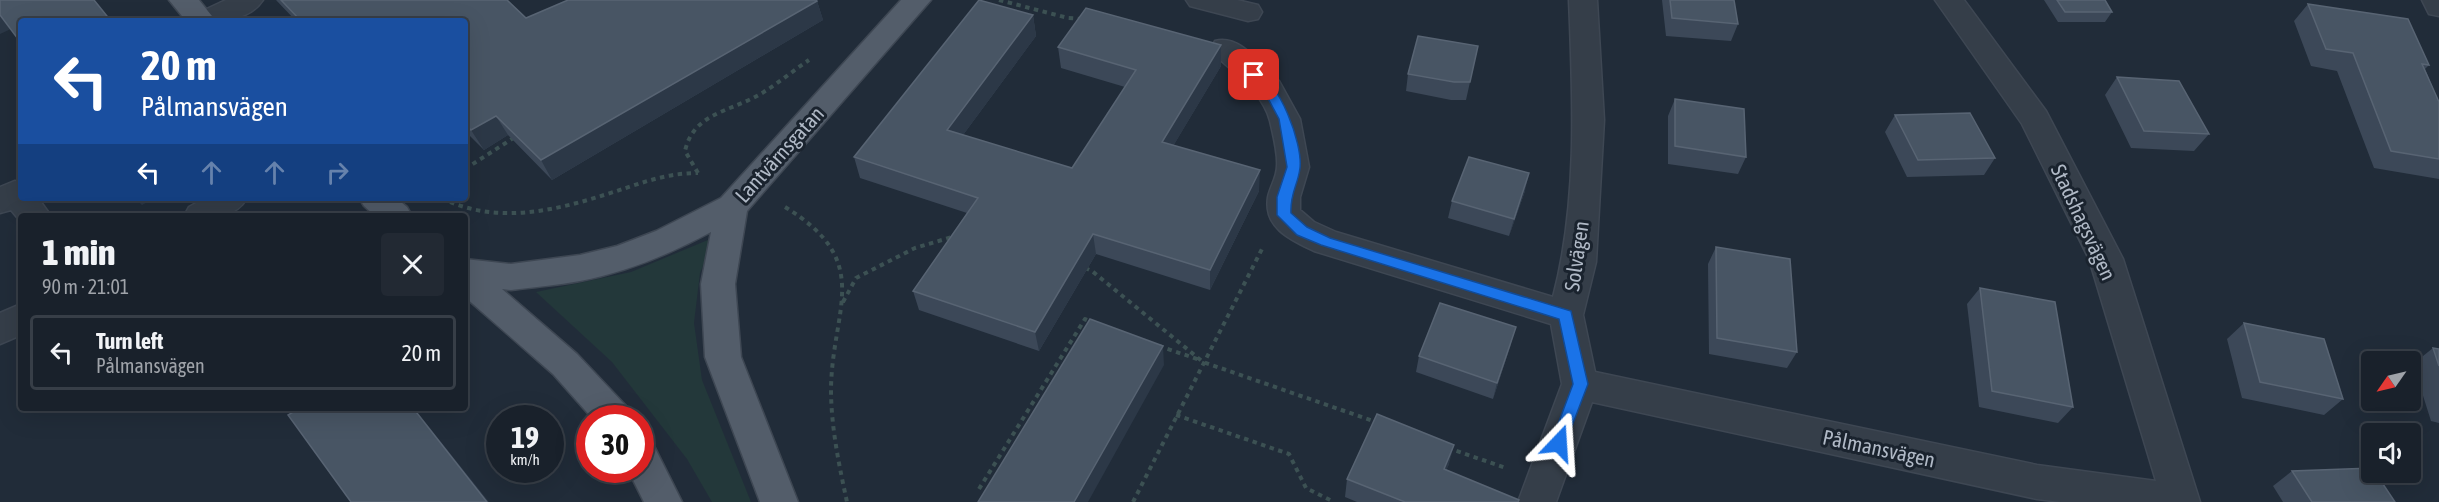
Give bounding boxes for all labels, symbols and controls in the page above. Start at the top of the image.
text: 20 m [141,41,216,89]
icon: left [42,42,120,120]
pin [1228,49,1279,100]
icon: arrive [1237,58,1270,91]
text: Pålmansvägen [141,91,288,122]
street label: Lantvärnsgatan [730,101,828,207]
icon: left [132,156,165,189]
icon: ahead [195,156,228,189]
icon: ahead [258,156,291,189]
icon: right [321,156,354,189]
street label: Stadshagsvägen [2047,160,2121,284]
street label: Solvägen [1559,219,1593,293]
text: 1 min [42,231,116,273]
button: close [381,233,444,296]
text: 90 m · 21:01 [42,275,129,298]
text: Turn left [96,328,163,354]
icon: left [45,336,78,369]
text: 20 m [401,340,441,366]
north arrow [2361,351,2421,411]
map controls [2361,351,2421,483]
text: Pålmansvägen [96,354,205,377]
speed limit sign: 30 [576,405,654,483]
position arrow [1527,411,1591,475]
text: 19 [511,420,539,454]
button: sound [2361,423,2421,483]
street label: Pålmansvägen [1821,424,1937,472]
text: km/h [510,451,540,468]

